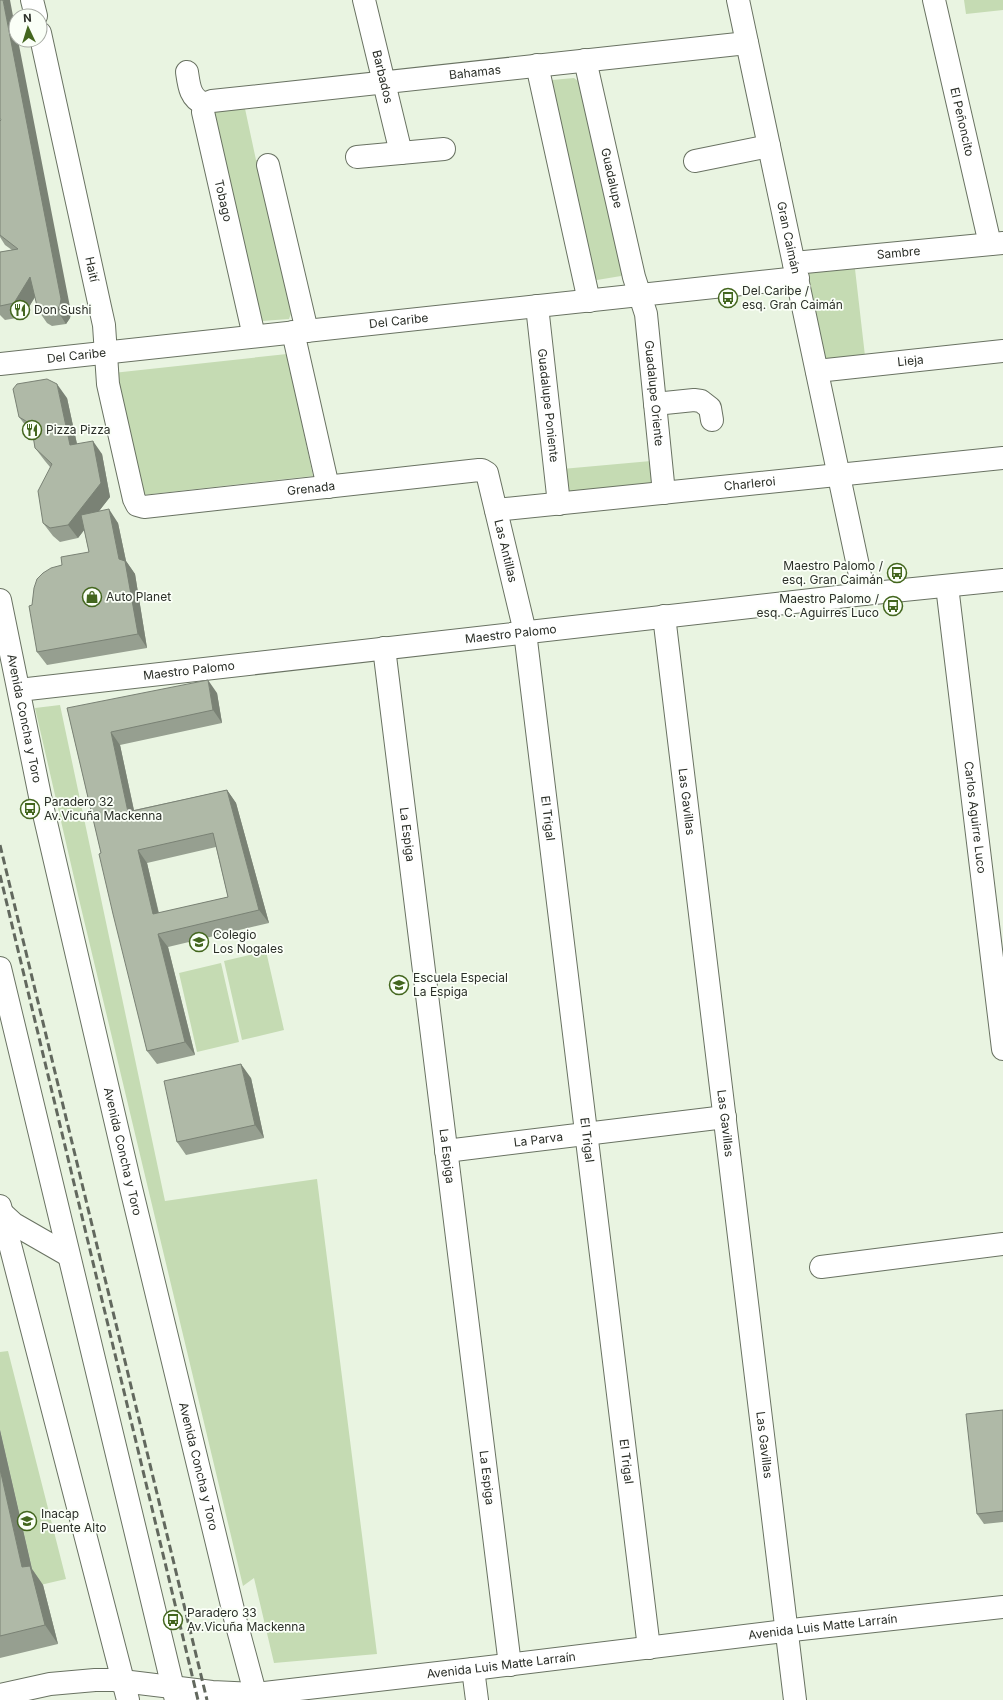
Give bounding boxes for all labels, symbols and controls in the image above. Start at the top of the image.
north arrow [8,8,48,48]
text: N [23,11,32,25]
street label: Barbados [369,48,397,105]
street label: Bahamas [448,62,502,82]
street label: El Peñoncito [947,86,978,158]
street label: Guadalupe [598,146,626,209]
street label: Tobago [212,178,236,223]
street label: Gran Caimán [774,200,804,275]
street label: Sambre [876,243,921,262]
street label: Haití [82,255,102,283]
place label: Del Caribe / esq. Gran Caimán [742,283,843,312]
bus stop icon: Del Caribe / esq. Gran Caimán [717,287,739,309]
restaurant icon: Don Sushi [9,299,31,321]
place label: Don Sushi [34,302,92,317]
street label: Del Caribe [368,310,429,331]
street label: Guadalupe Oriente [642,340,667,447]
street label: Del Caribe [46,345,107,366]
street label: Guadalupe Poniente [535,348,562,463]
street label: Lieja [897,352,924,369]
restaurant icon: Pizza Pizza [21,419,43,441]
place label: Pizza Pizza [46,422,111,437]
street label: Charleroi [723,473,776,494]
street label: Grenada [286,478,336,498]
street label: Las Antillas [491,518,521,584]
place label: Maestro Palomo / esq. Gran Caimán [782,558,884,587]
bus stop icon: Maestro Palomo / esq. Gran Caimán [886,562,908,584]
shop icon: Auto Planet [81,586,103,608]
place label: Auto Planet [106,589,171,604]
place label: Maestro Palomo / esq. C. Aguirres Luco [757,591,880,620]
bus stop icon: Maestro Palomo / esq. C. Aguirres Luco [882,595,904,617]
street label: Maestro Palomo [464,621,557,646]
street label: Avenida Concha y Toro [4,653,45,784]
street label: Maestro Palomo [142,658,235,683]
street label: Carlos Aguirre Luco [961,760,990,874]
street label: Las Gavillas [675,767,698,836]
place label: Paradero 32 Av.Vicuña Mackenna [44,794,162,823]
street label: El Trigal [538,795,558,842]
bus stop icon: Paradero 32 Av.Vicuña Mackenna [19,798,41,820]
street label: La Espiga [397,806,418,863]
place label: Colegio Los Nogales [213,927,283,956]
school or university icon: Colegio Los Nogales [188,931,210,953]
place label: Escuela Especial La Espiga [413,970,508,999]
school or university icon: Escuela Especial La Espiga [388,974,410,996]
street label: Avenida Concha y Toro [101,1086,145,1217]
street label: Las Gavillas [714,1089,737,1158]
street label: El Trigal [577,1117,598,1163]
street label: La Espiga [437,1128,458,1184]
street label: La Parva [513,1129,564,1150]
street label: Avenida Concha y Toro [176,1401,222,1532]
street label: Las Gavillas [753,1411,776,1479]
street label: El Trigal [617,1438,637,1485]
street label: La Espiga [476,1449,498,1506]
place label: Inacap Puente Alto [41,1506,106,1535]
school or university icon: Inacap Puente Alto [16,1510,38,1532]
place label: Paradero 33 Av.Vicuña Mackenna [187,1605,305,1634]
bus stop icon: Paradero 33 Av.Vicuña Mackenna [162,1609,184,1631]
street label: Avenida Luis Matte Larraín [747,1611,898,1642]
street label: Avenida Luis Matte Larraín [426,1649,576,1681]

